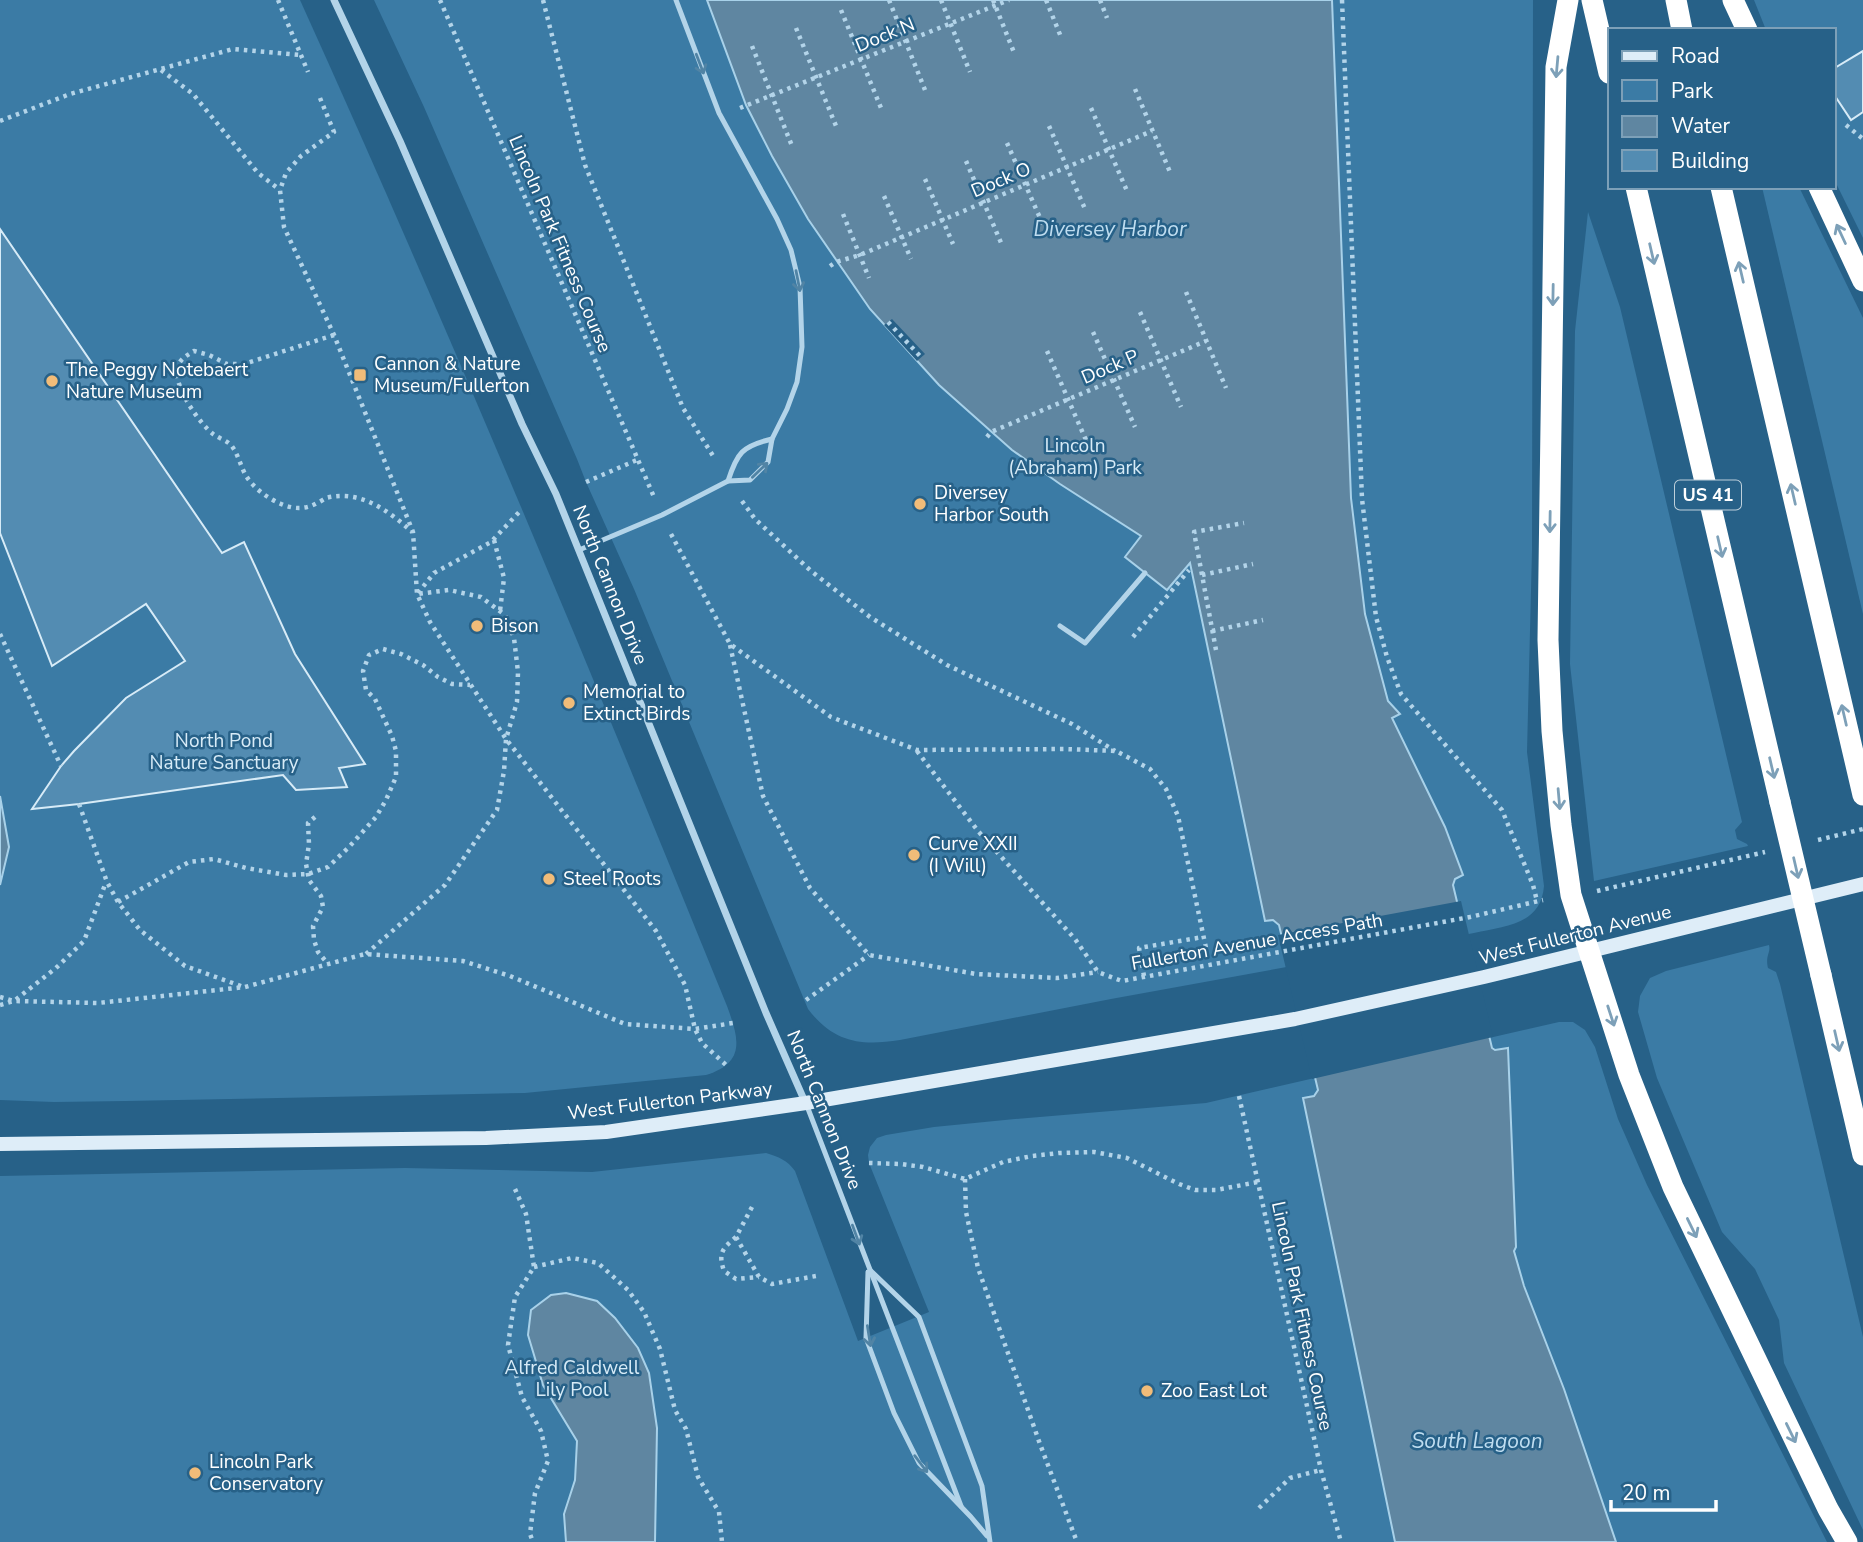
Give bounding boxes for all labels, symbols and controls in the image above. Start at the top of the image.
street label: Dock N [851,11,919,59]
legend [1608,28,1835,189]
text: Road [1671,42,1720,70]
one-way arrow [695,52,707,74]
one-way arrow [1550,56,1563,78]
text: Park [1671,77,1713,105]
text: Water [1671,112,1730,140]
street label: Lincoln Park Fitness Course [502,131,618,357]
text: Building [1671,147,1749,175]
street label: Dock O [967,156,1035,204]
water label: Diversey Harbor [1033,215,1187,243]
one-way arrow [1834,224,1847,245]
one-way arrow [1645,242,1659,265]
one-way arrow [1733,261,1747,284]
one-way arrow [792,269,806,292]
one-way arrow [1546,283,1560,306]
street label: Dock P [1077,343,1143,391]
place label: Cannon & Nature Museum/Fullerton [374,351,530,399]
place label: The Peggy Notebaert Nature Museum [66,357,249,405]
marker: Cannon & Nature Museum/Fullerton [352,367,368,383]
marker: The Peggy Notebaert Nature Museum [44,373,60,389]
park label: Lincoln (Abraham) Park [1008,433,1142,481]
one-way arrow [751,462,768,479]
place label: Diversey Harbor South [934,480,1049,528]
road number: US 41 [1675,480,1741,509]
one-way arrow [1785,483,1799,506]
marker: Diversey Harbor South [912,496,928,512]
street label: North Cannon Drive [566,501,654,669]
one-way arrow [1543,510,1557,533]
one-way arrow [1714,535,1727,558]
place label: Bison [491,613,539,639]
marker: Bison [469,618,485,634]
place label: Memorial to Extinct Birds [583,679,690,727]
marker: Memorial to Extinct Birds [561,695,577,711]
one-way arrow [1837,704,1851,727]
park label: North Pond Nature Sanctuary [150,728,299,776]
one-way arrow [1766,756,1779,779]
one-way arrow [1552,787,1565,809]
place label: Curve XXII (I Will) [928,831,1018,879]
marker: Curve XXII (I Will) [906,847,922,863]
one-way arrow [1790,857,1803,879]
place label: Steel Roots [563,866,661,892]
marker: Steel Roots [541,871,557,887]
street label: West Fullerton Avenue [1476,899,1674,971]
street label: Fullerton Avenue Access Path [1129,907,1385,977]
one-way arrow [1605,1005,1618,1027]
street label: North Cannon Drive [780,1026,868,1194]
one-way arrow [1830,1029,1844,1052]
street label: West Fullerton Parkway [566,1076,774,1126]
street label: Lincoln Park Fitness Course [1265,1199,1339,1433]
one-way arrow [1686,1217,1700,1238]
one-way arrow [851,1224,864,1246]
one-way arrow [862,1325,875,1347]
park label: Alfred Caldwell Lily Pool [505,1355,640,1403]
place label: Zoo East Lot [1161,1378,1267,1404]
marker: Zoo East Lot [1139,1383,1155,1399]
one-way arrow [1785,1422,1799,1443]
water label: South Lagoon [1411,1427,1543,1455]
place label: Lincoln Park Conservatory [209,1449,323,1497]
one-way arrow [914,1454,929,1472]
marker: Lincoln Park Conservatory [187,1465,203,1481]
scale bar [1611,1468,1716,1512]
text: 20 m [1622,1479,1671,1507]

